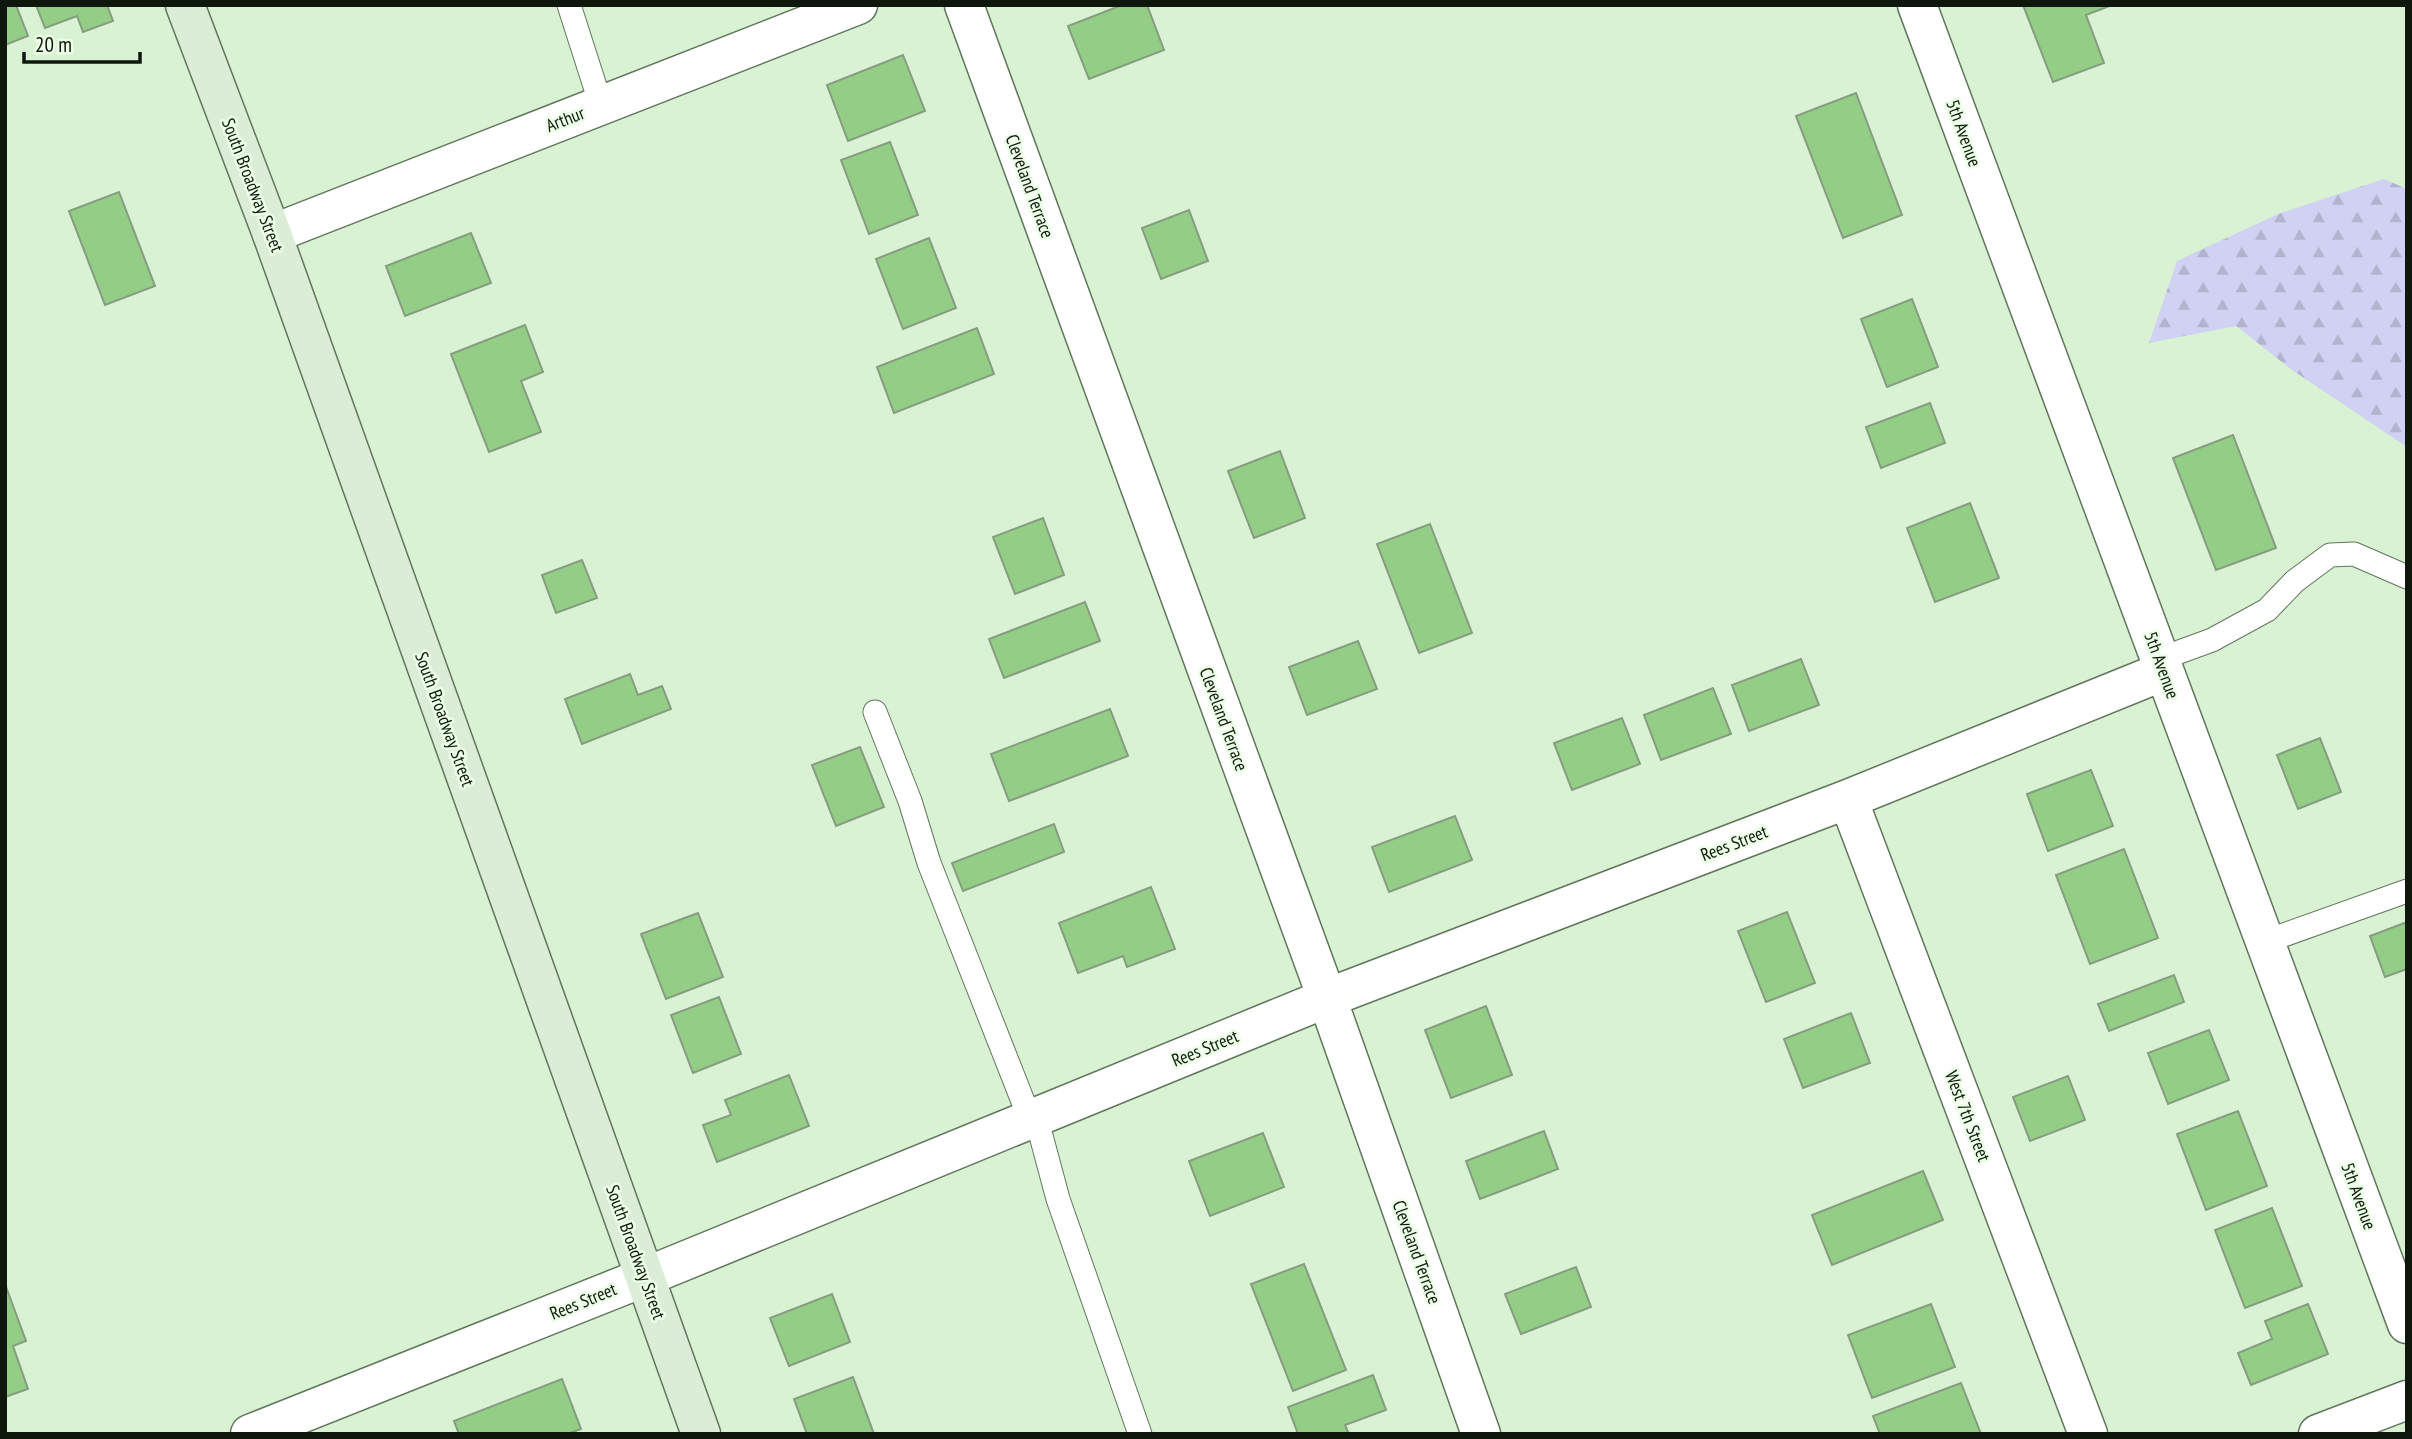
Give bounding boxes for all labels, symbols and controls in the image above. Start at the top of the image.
scale bar [24,21,140,65]
text: 20 m [35,31,72,58]
street label: 5th Avenue [1941,96,1987,170]
street label: Arthur [542,101,588,137]
street label: South Broadway Street [217,115,289,255]
street label: Cleveland Terrace [1001,131,1059,241]
street label: 5th Avenue [2139,628,2185,702]
street label: South Broadway Street [410,649,480,789]
street label: Cleveland Terrace [1195,664,1253,774]
street label: Rees Street [1697,820,1771,866]
street label: Rees Street [1168,1024,1242,1072]
street label: West 7th Street [1940,1067,1996,1165]
street label: 5th Avenue [2336,1159,2382,1233]
street label: South Broadway Street [601,1182,671,1322]
street label: Cleveland Terrace [1388,1197,1446,1307]
street label: Rees Street [546,1277,620,1325]

